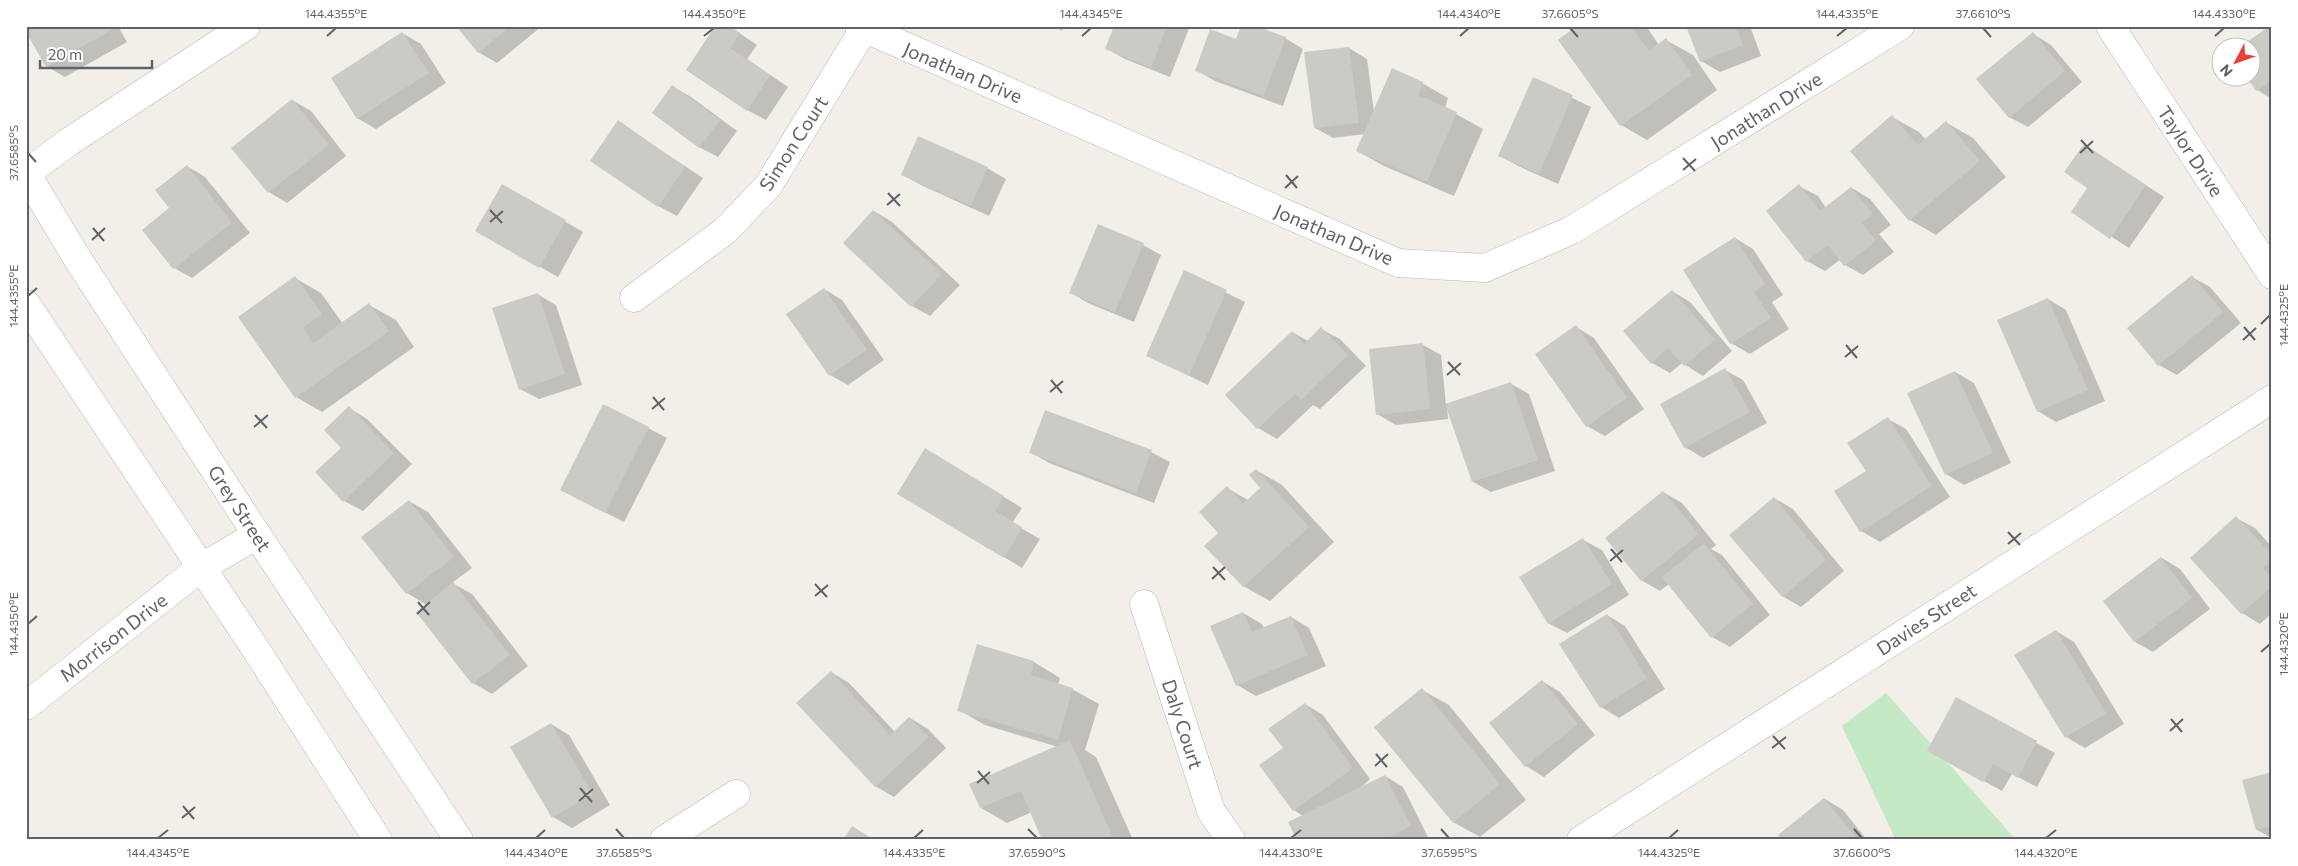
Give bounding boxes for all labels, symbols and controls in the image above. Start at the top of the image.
text: 144.4355°E [305,6,367,20]
text: 144.4350°E [682,6,746,20]
text: 144.4345°E [1059,6,1123,20]
text: 144.4340°E [1437,6,1501,20]
text: 37.6605°S [1542,6,1598,20]
text: 144.4335°E [1816,6,1878,20]
text: 37.6610°S [1955,6,2011,20]
text: 144.4330°E [2192,6,2256,20]
street label: Jonathan Drive [900,37,1026,107]
scale bar [40,38,152,70]
north arrow [2210,38,2260,88]
text: 20 m [48,45,82,63]
text: N [2216,61,2236,80]
street label: Jonathan Drive [1706,67,1826,153]
street label: Simon Court [754,91,832,195]
street label: Taylor Drive [2153,101,2229,201]
text: 37.6585°S [6,125,20,181]
street label: Jonathan Drive [1271,199,1397,269]
text: 144.4355°E [6,265,20,327]
text: 144.4325°E [2276,284,2290,346]
street label: Grey Street [204,461,276,556]
street label: Davies Street [1872,578,1980,660]
street label: Morrison Drive [55,588,171,686]
text: 144.4350°E [6,592,20,656]
text: 144.4320°E [2276,612,2290,676]
street label: Daly Court [1158,676,1208,772]
text: 144.4345°E [126,845,190,859]
text: 144.4340°E [504,845,568,859]
text: 37.6585°S [596,845,652,859]
text: 144.4335°E [883,845,945,859]
text: 37.6590°S [1009,845,1065,859]
text: 144.4330°E [1259,845,1323,859]
text: 37.6595°S [1421,845,1477,859]
text: 144.4325°E [1638,845,1700,859]
text: 37.6600°S [1833,845,1891,859]
text: 144.4320°E [2014,845,2078,859]

